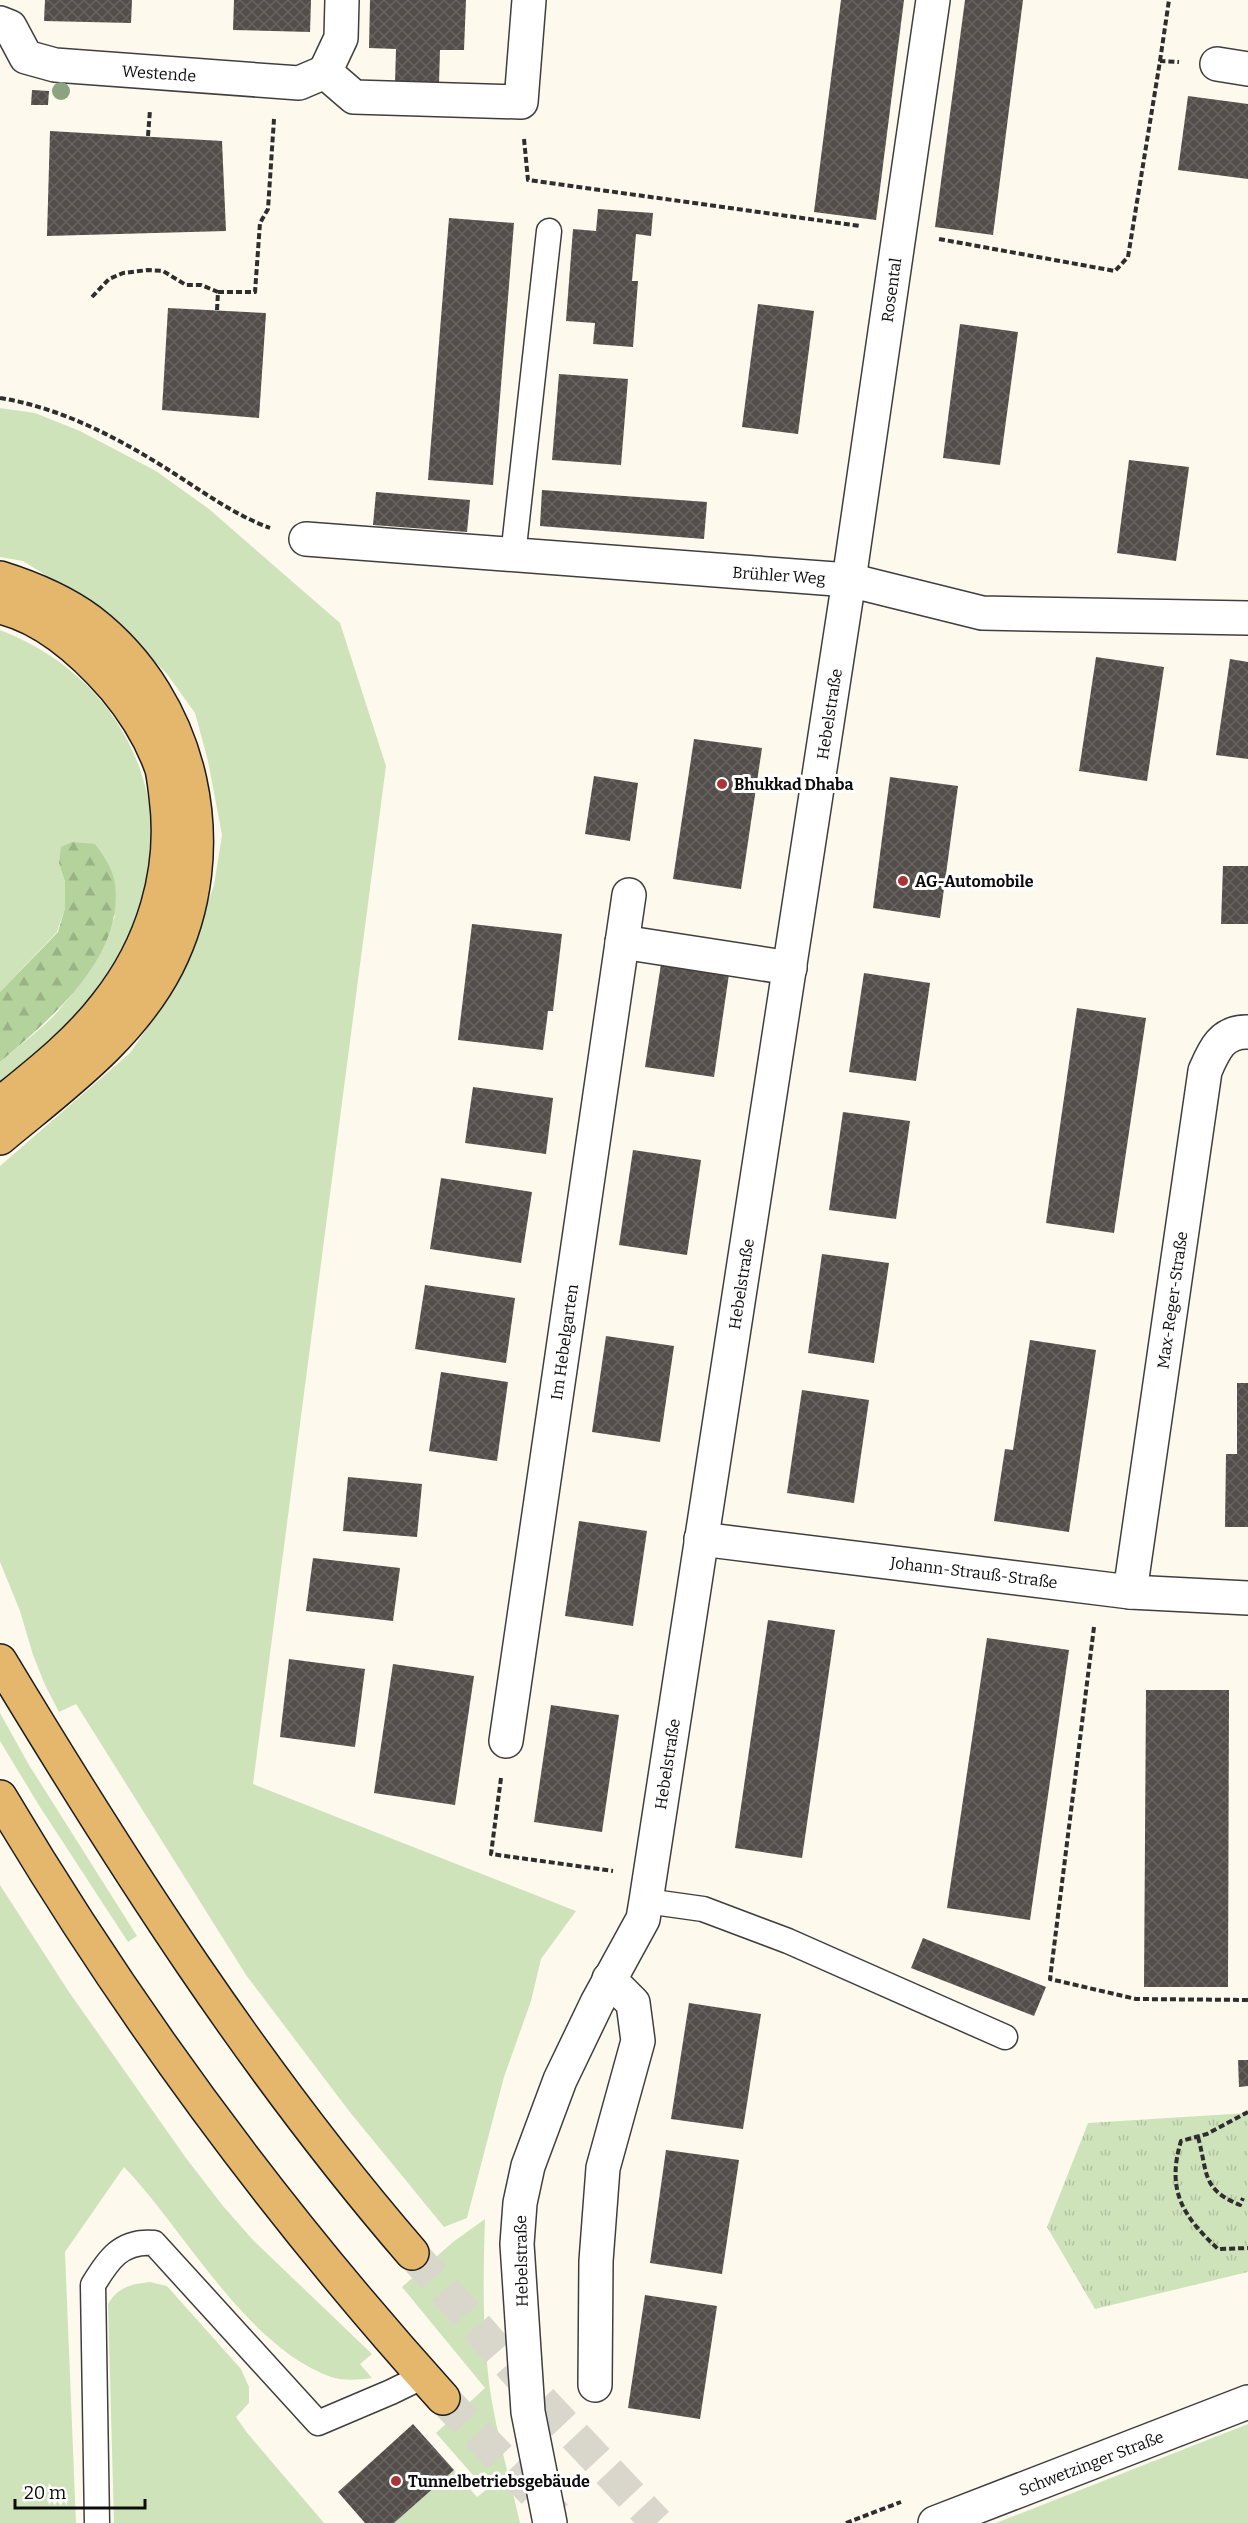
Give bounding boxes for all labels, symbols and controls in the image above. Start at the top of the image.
street label: Westende [121,61,197,86]
street label: Rosental [878,256,905,324]
street label: Brühler Weg [732,563,826,588]
street label: Hebelstraße [813,667,846,761]
place label: Bhukkad Dhaba [734,775,853,794]
marker: Bhukkad Dhaba [715,777,729,791]
place label: AG-Automobile [915,872,1034,891]
marker: AG-Automobile [896,874,910,888]
street label: Max-Reger-Straße [1153,1230,1192,1370]
street label: Hebelstraße [725,1237,758,1331]
street label: Im Hebelgarten [547,1283,582,1401]
street label: Johann-Strauß-Straße [888,1553,1059,1592]
street label: Hebelstraße [651,1717,684,1811]
street label: Hebelstraße [511,2215,532,2307]
street label: Schwetzinger Straße [1016,2427,1166,2500]
scale bar [15,2472,146,2510]
place label: Tunnelbetriebsgebäude [408,2472,590,2491]
marker: Tunnelbetriebsgebäude [389,2474,403,2488]
text: 20 m [24,2482,66,2504]

